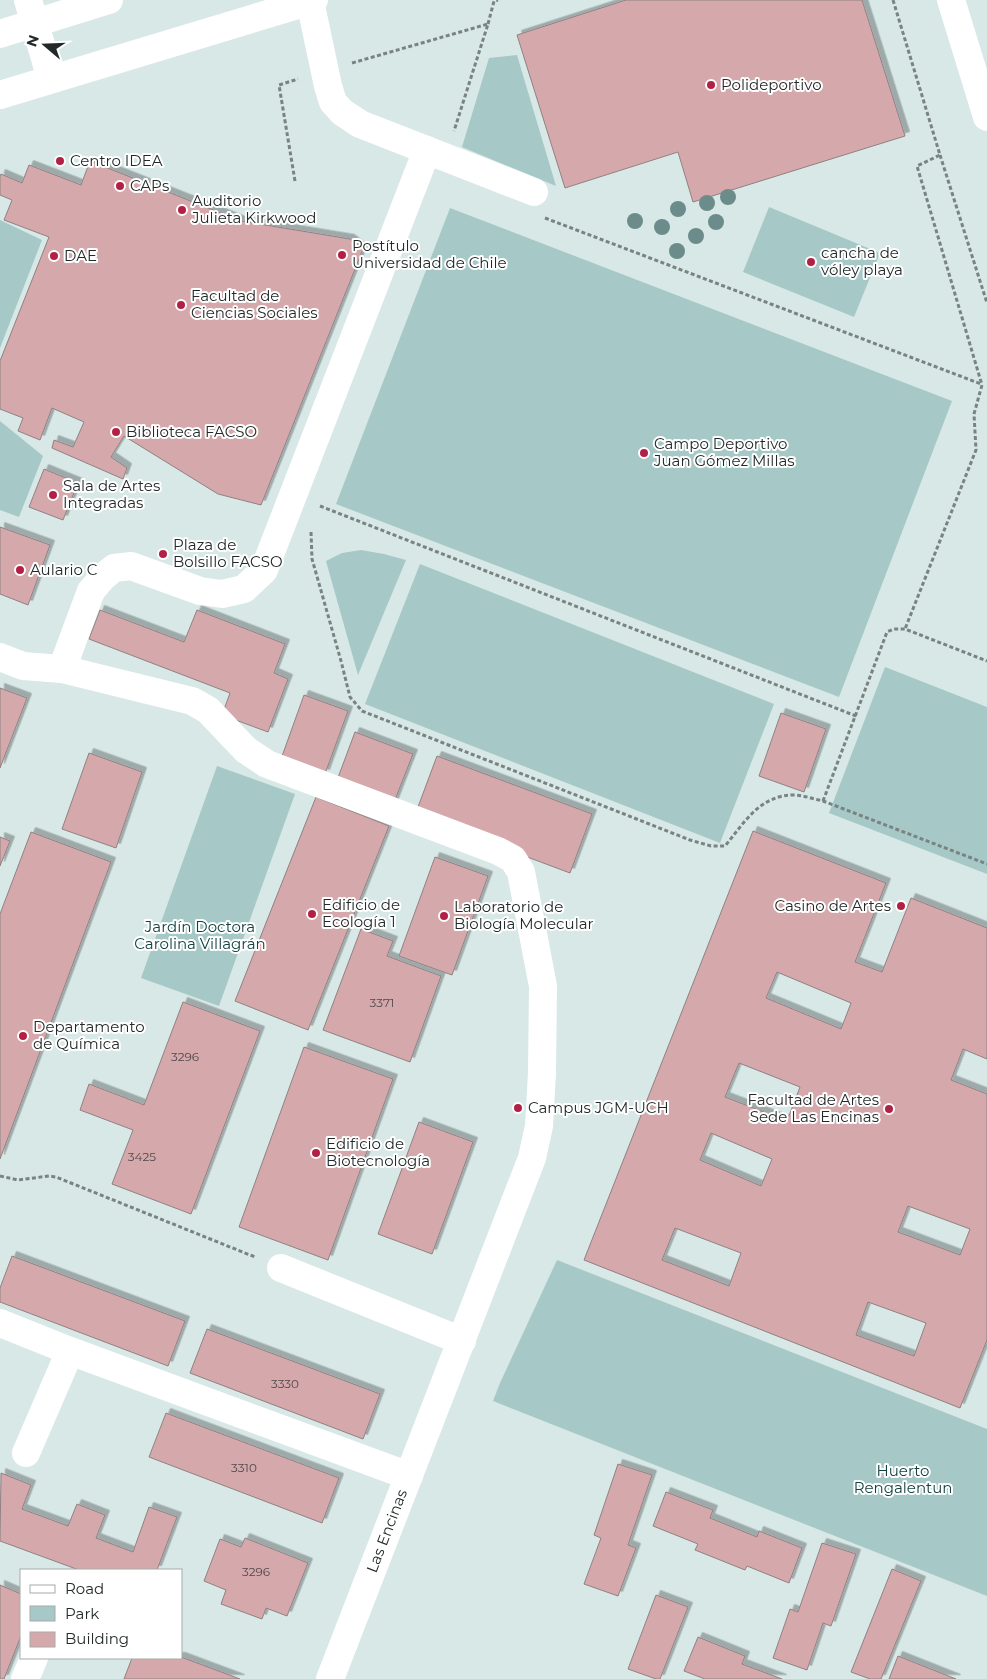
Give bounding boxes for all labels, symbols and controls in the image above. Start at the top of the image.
north arrow [20,20,70,70]
text: N [22,32,43,49]
place label: Polideportivo [721,75,822,94]
marker: Polideportivo [705,79,717,91]
place label: Centro IDEA [70,151,163,170]
marker: Centro IDEA [54,155,66,167]
place label: CAPs [130,176,169,195]
marker: CAPs [114,180,126,192]
place label: Auditorio Julieta Kirkwood [191,191,316,227]
marker: Auditorio Julieta Kirkwood [176,204,188,216]
place label: Postítulo Universidad de Chile [352,236,507,272]
place label: cancha de vóley playa [821,243,903,279]
place label: DAE [64,246,97,265]
marker: Postítulo Universidad de Chile [336,249,348,261]
marker: DAE [48,250,60,262]
marker: cancha de vóley playa [805,256,817,268]
place label: Facultad de Ciencias Sociales [191,286,318,322]
marker: Facultad de Ciencias Sociales [175,299,187,311]
place label: Biblioteca FACSO [126,422,257,441]
marker: Biblioteca FACSO [110,426,122,438]
place label: Campo Deportivo Juan Gómez Millas [653,434,795,470]
marker: Campo Deportivo Juan Gómez Millas [638,447,650,459]
place label: Sala de Artes Integradas [63,476,160,512]
marker: Sala de Artes Integradas [47,489,59,501]
place label: Plaza de Bolsillo FACSO [173,535,283,571]
marker: Plaza de Bolsillo FACSO [157,548,169,560]
place label: Aulario C [30,560,98,579]
marker: Aulario C [14,564,26,576]
place label: Edificio de Ecología 1 [322,895,400,931]
place label: Casino de Artes [774,896,891,915]
place label: Laboratorio de Biología Molecular [454,897,594,933]
marker: Casino de Artes [895,900,907,912]
marker: Edificio de Ecología 1 [306,908,318,920]
marker: Laboratorio de Biología Molecular [438,910,450,922]
park label: Jardín Doctora Carolina Villagrán [134,917,266,953]
house number: 3371 [370,995,394,1010]
place label: Departamento de Química [33,1017,145,1053]
marker: Departamento de Química [17,1030,29,1042]
house number: 3296 [171,1049,199,1064]
place label: Facultad de Artes Sede Las Encinas [747,1090,879,1126]
place label: Campus JGM-UCH [528,1098,669,1117]
marker: Campus JGM-UCH [512,1102,524,1114]
marker: Facultad de Artes Sede Las Encinas [883,1103,895,1115]
place label: Edificio de Biotecnología [326,1134,430,1170]
marker: Edificio de Biotecnología [310,1147,322,1159]
house number: 3425 [128,1149,156,1164]
house number: 3330 [271,1376,299,1391]
house number: 3310 [231,1460,257,1475]
park label: Huerto Rengalentun [854,1461,952,1497]
street label: Las Encinas [362,1486,411,1575]
house number: 3296 [242,1564,270,1579]
legend [20,1569,182,1659]
text: Road [65,1579,104,1598]
text: Park [65,1604,99,1623]
text: Building [65,1629,129,1648]

